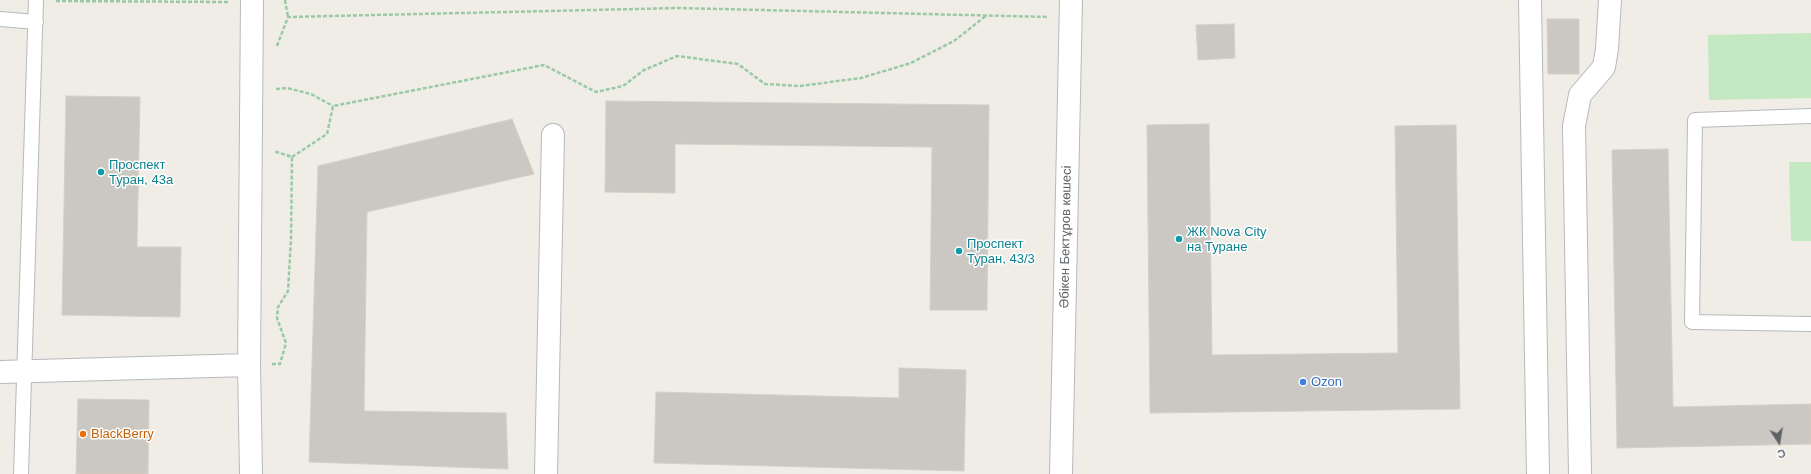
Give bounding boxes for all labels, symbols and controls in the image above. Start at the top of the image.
place label: Проспект Туран, 43а [109,157,173,188]
street label: Әбікен Бектұров көшесі [1057,165,1075,309]
marker: Проспект Туран, 43а [96,167,106,177]
place label: ЖК Nova City на Туране [1187,224,1267,255]
marker: ЖК Nova City на Туране [1174,234,1184,244]
place label: Проспект Туран, 43/3 [967,236,1035,267]
marker: Проспект Туран, 43/3 [954,246,964,256]
place label: Ozon [1311,374,1342,390]
marker: Ozon [1298,377,1308,387]
north arrow [1759,422,1799,462]
place label: BlackBerry [91,426,154,442]
marker: BlackBerry [78,429,88,439]
text: С [1776,447,1787,460]

